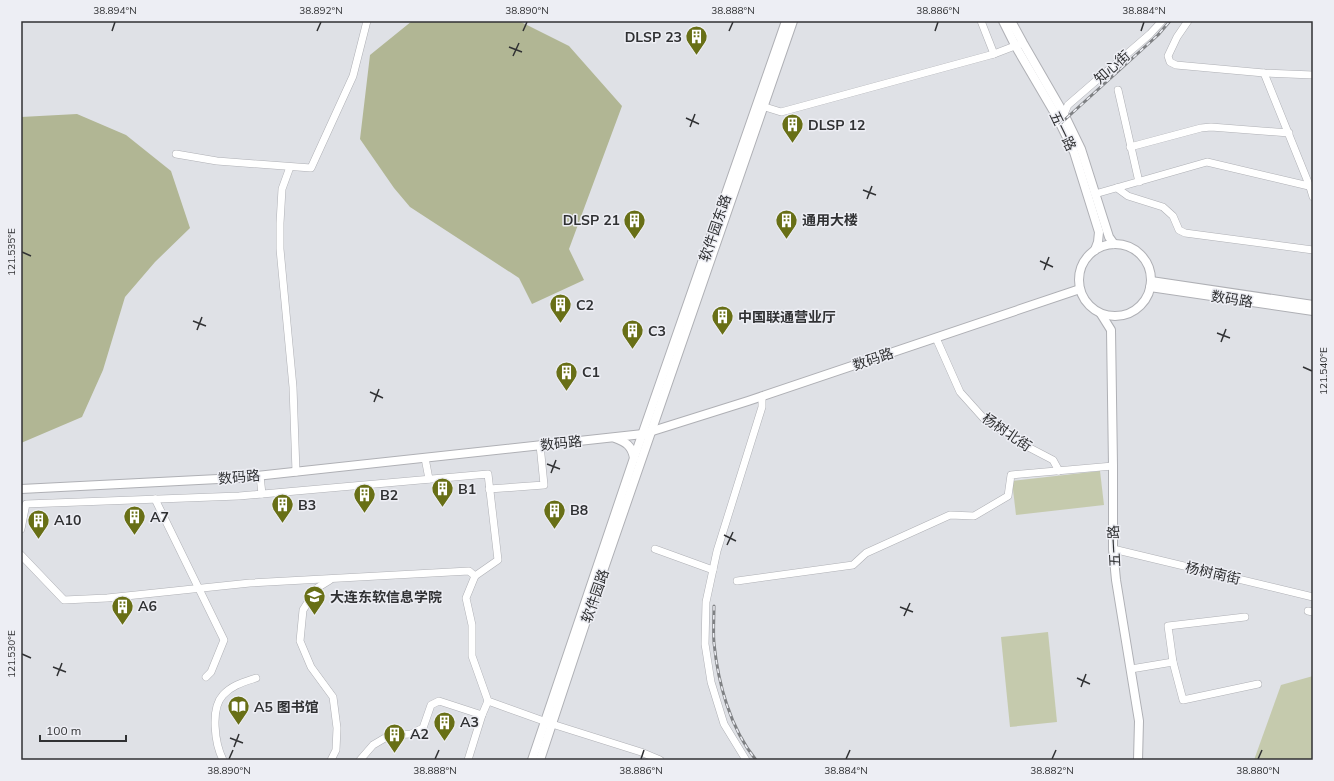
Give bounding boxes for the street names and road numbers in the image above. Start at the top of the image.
street label: 知心街 [1090,46,1134,88]
street label: 五一路 [1046,108,1080,154]
street label: 软件园东路 [695,192,735,264]
street label: 数码路 [1210,287,1254,311]
street label: 数码路 [850,344,896,374]
street label: 杨树北街 [979,409,1035,455]
street label: 数码路 [539,432,583,454]
street label: 数码路 [217,466,261,488]
street label: 五一路 [1104,525,1124,567]
street label: 杨树南街 [1184,558,1242,588]
street label: 软件园路 [577,567,613,625]

